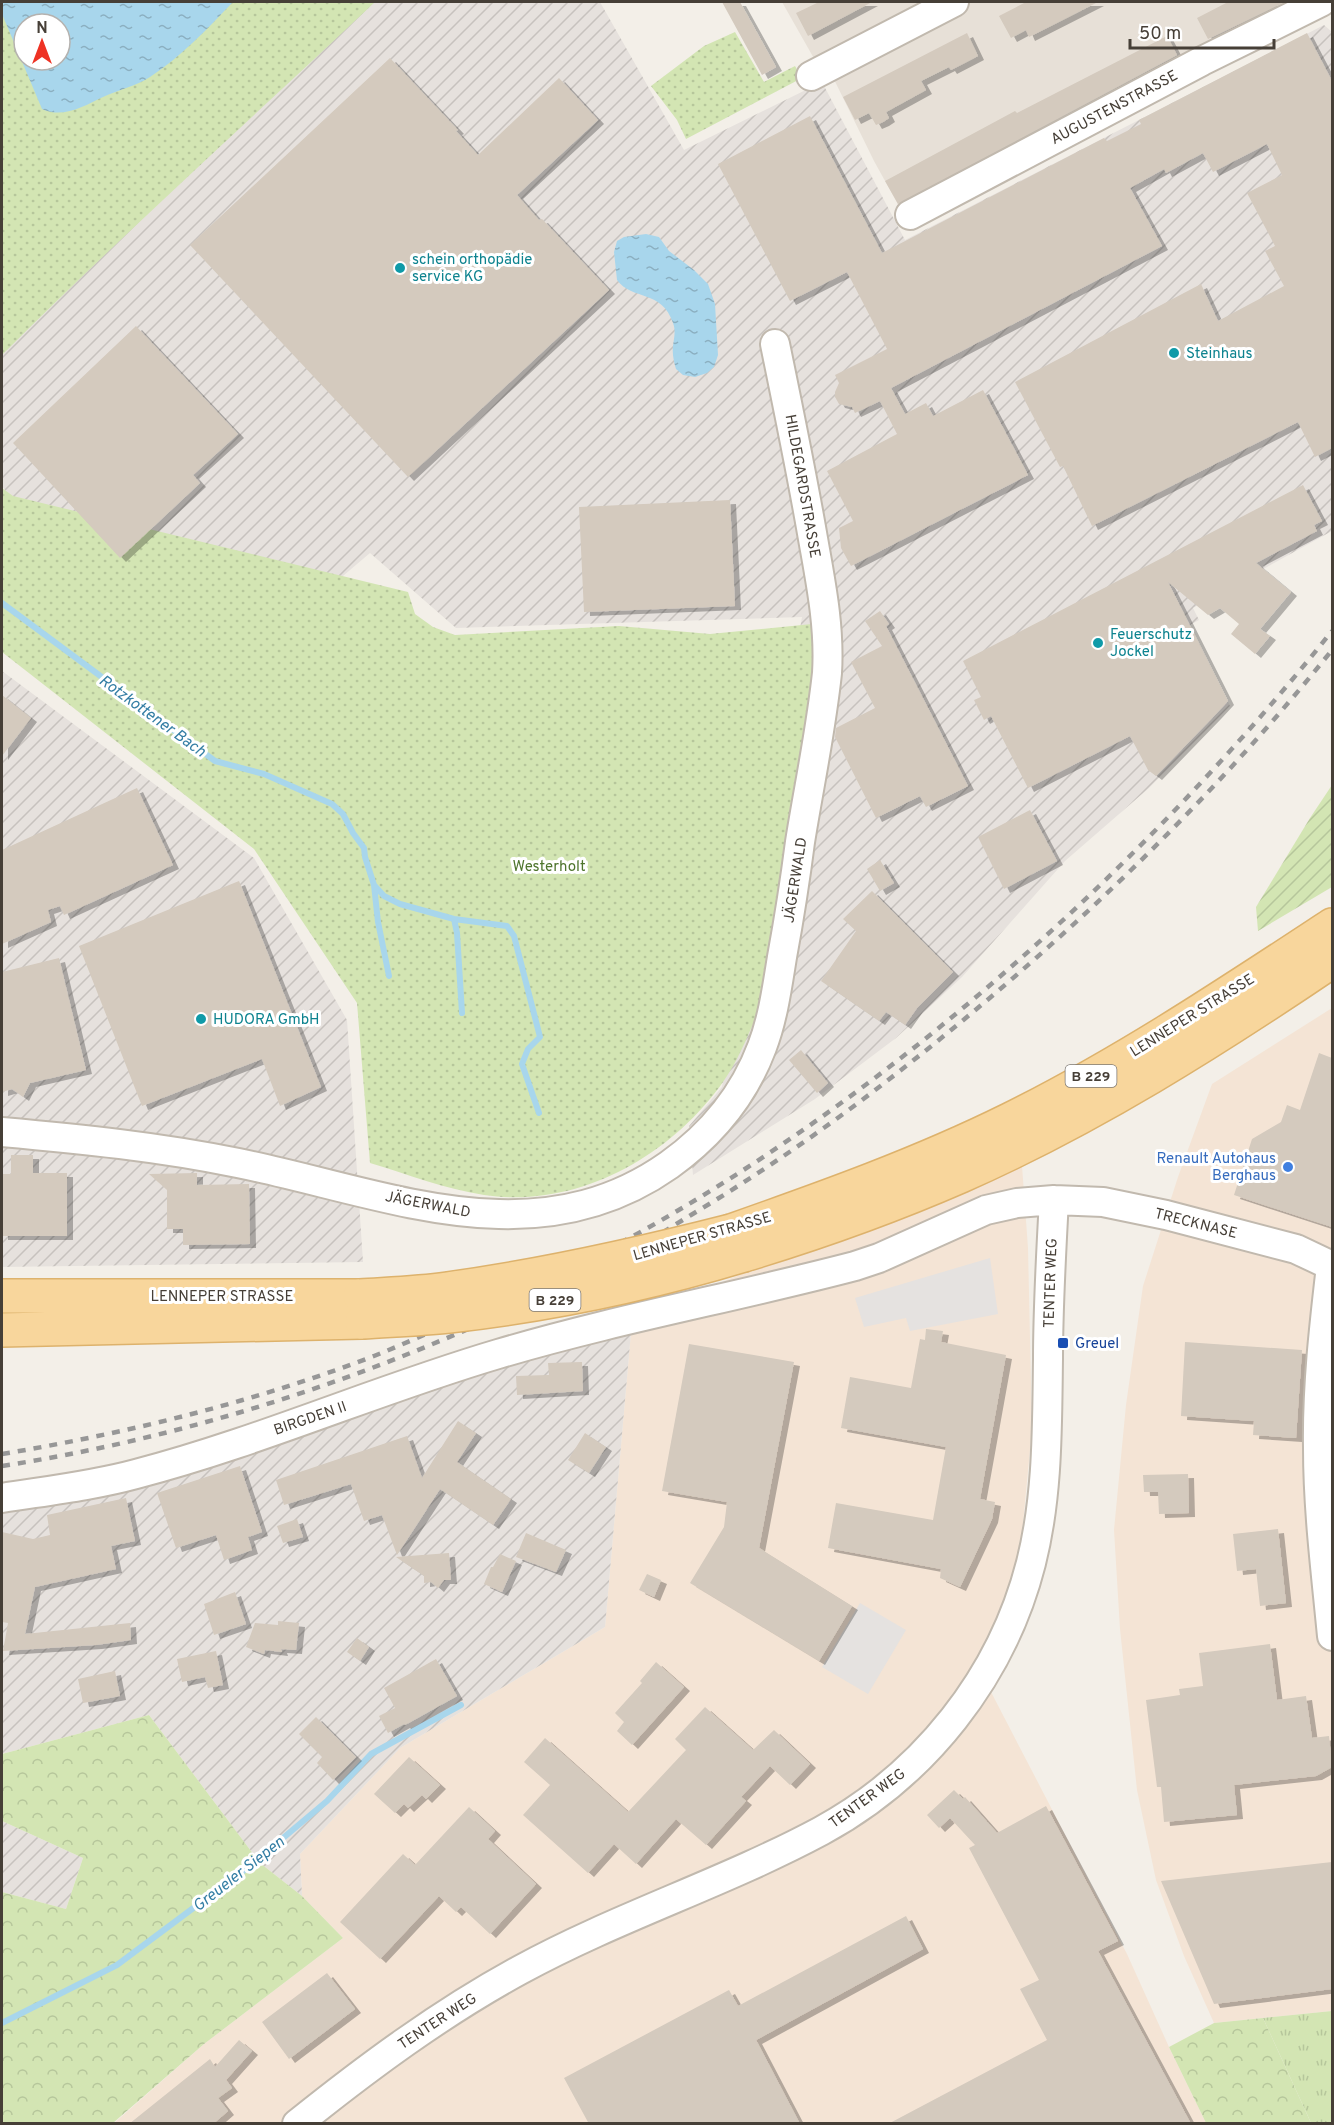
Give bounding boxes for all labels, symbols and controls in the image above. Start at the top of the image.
north arrow [12,12,72,72]
scale bar [1130,12,1274,50]
text: N [36,19,48,39]
text: 50 m [1139,23,1181,46]
street label: AUGUSTENSTRASSE [1048,67,1182,150]
place label: schein orthopädie service KG [412,251,532,287]
marker: schein orthopädie service KG [393,261,407,275]
place label: Steinhaus [1186,345,1253,364]
marker: Steinhaus [1167,346,1181,360]
street label: HILDEGARDSTRASSE [780,413,824,560]
place label: Feuerschutz Jockel [1110,626,1192,662]
marker: Feuerschutz Jockel [1091,636,1105,650]
water label: Rotzkottener Bach [94,671,209,762]
street label: JÄGERWALD [779,836,813,924]
park label: Westerholt [512,858,586,877]
street label: LENNEPER STRASSE [1127,970,1258,1062]
place label: HUDORA GmbH [213,1011,320,1030]
marker: HUDORA GmbH [194,1012,208,1026]
road number: B 229 [1066,1065,1116,1087]
place label: Renault Autohaus Berghaus [1156,1150,1276,1186]
marker: Renault Autohaus Berghaus [1281,1160,1295,1174]
street label: JÄGERWALD [383,1187,472,1223]
street label: TRECKNASE [1152,1205,1239,1244]
street label: LENNEPER STRASSE [631,1209,774,1266]
street label: TENTER WEG [1040,1238,1063,1328]
street label: LENNEPER STRASSE [151,1288,293,1307]
road number: B 229 [530,1289,580,1311]
place label: Greuel [1075,1335,1119,1354]
marker: Greuel [1056,1336,1070,1350]
street label: BIRGDEN II [272,1398,349,1441]
street label: TENTER WEG [826,1765,910,1833]
water label: Greueler Siepen [189,1832,289,1917]
street label: TENTER WEG [395,1990,481,2055]

